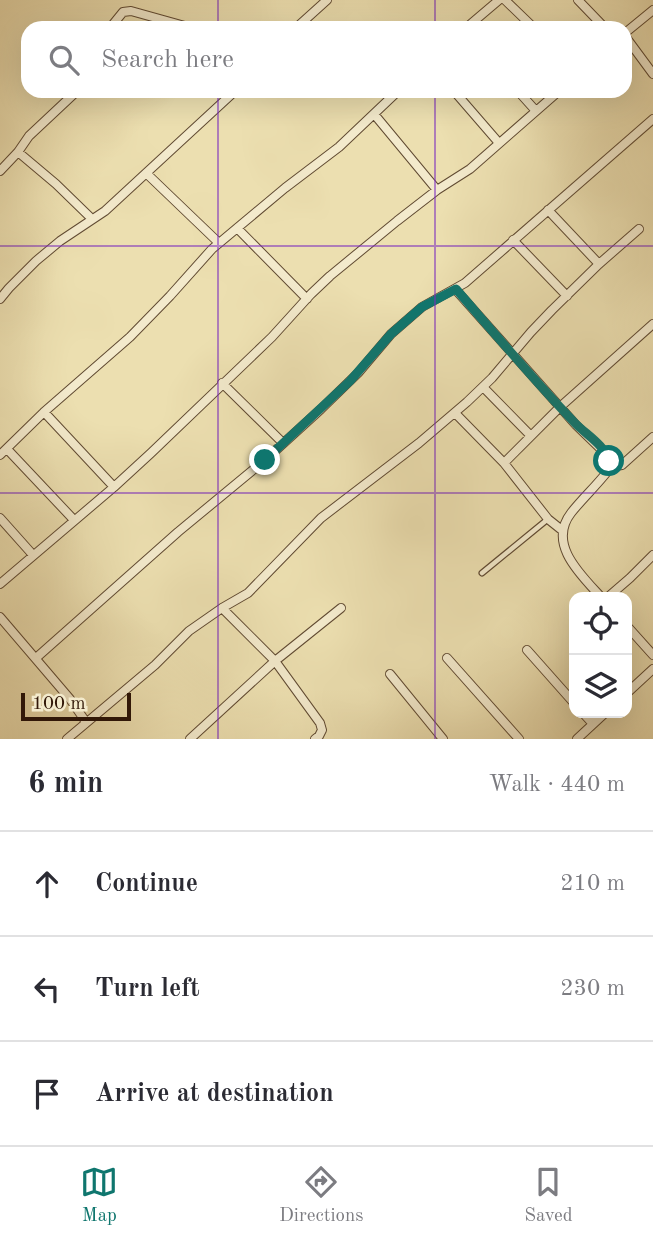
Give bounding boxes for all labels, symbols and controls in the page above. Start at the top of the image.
search box [21,21,632,98]
icon: search [45,41,83,79]
text: Search here [101,47,234,73]
route end [249,444,280,475]
route start [593,445,624,476]
map controls [569,592,632,718]
button: locate [569,592,632,655]
button: layers [569,655,632,718]
scale bar [21,690,131,722]
text: 100 m [32,695,85,714]
text: 6 min [28,769,103,799]
text: Walk · 440 m [489,773,625,796]
icon: ahead [28,865,66,903]
text: Continue [95,871,198,897]
text: 210 m [560,872,625,895]
icon: left [28,970,66,1008]
text: Turn left [95,976,200,1002]
text: 230 m [560,977,625,1000]
icon: arrive [28,1075,66,1113]
text: Arrive at destination [95,1081,334,1107]
tab: Map [80,1163,118,1228]
tab: Directions [279,1163,364,1228]
tab: Saved [524,1163,573,1228]

